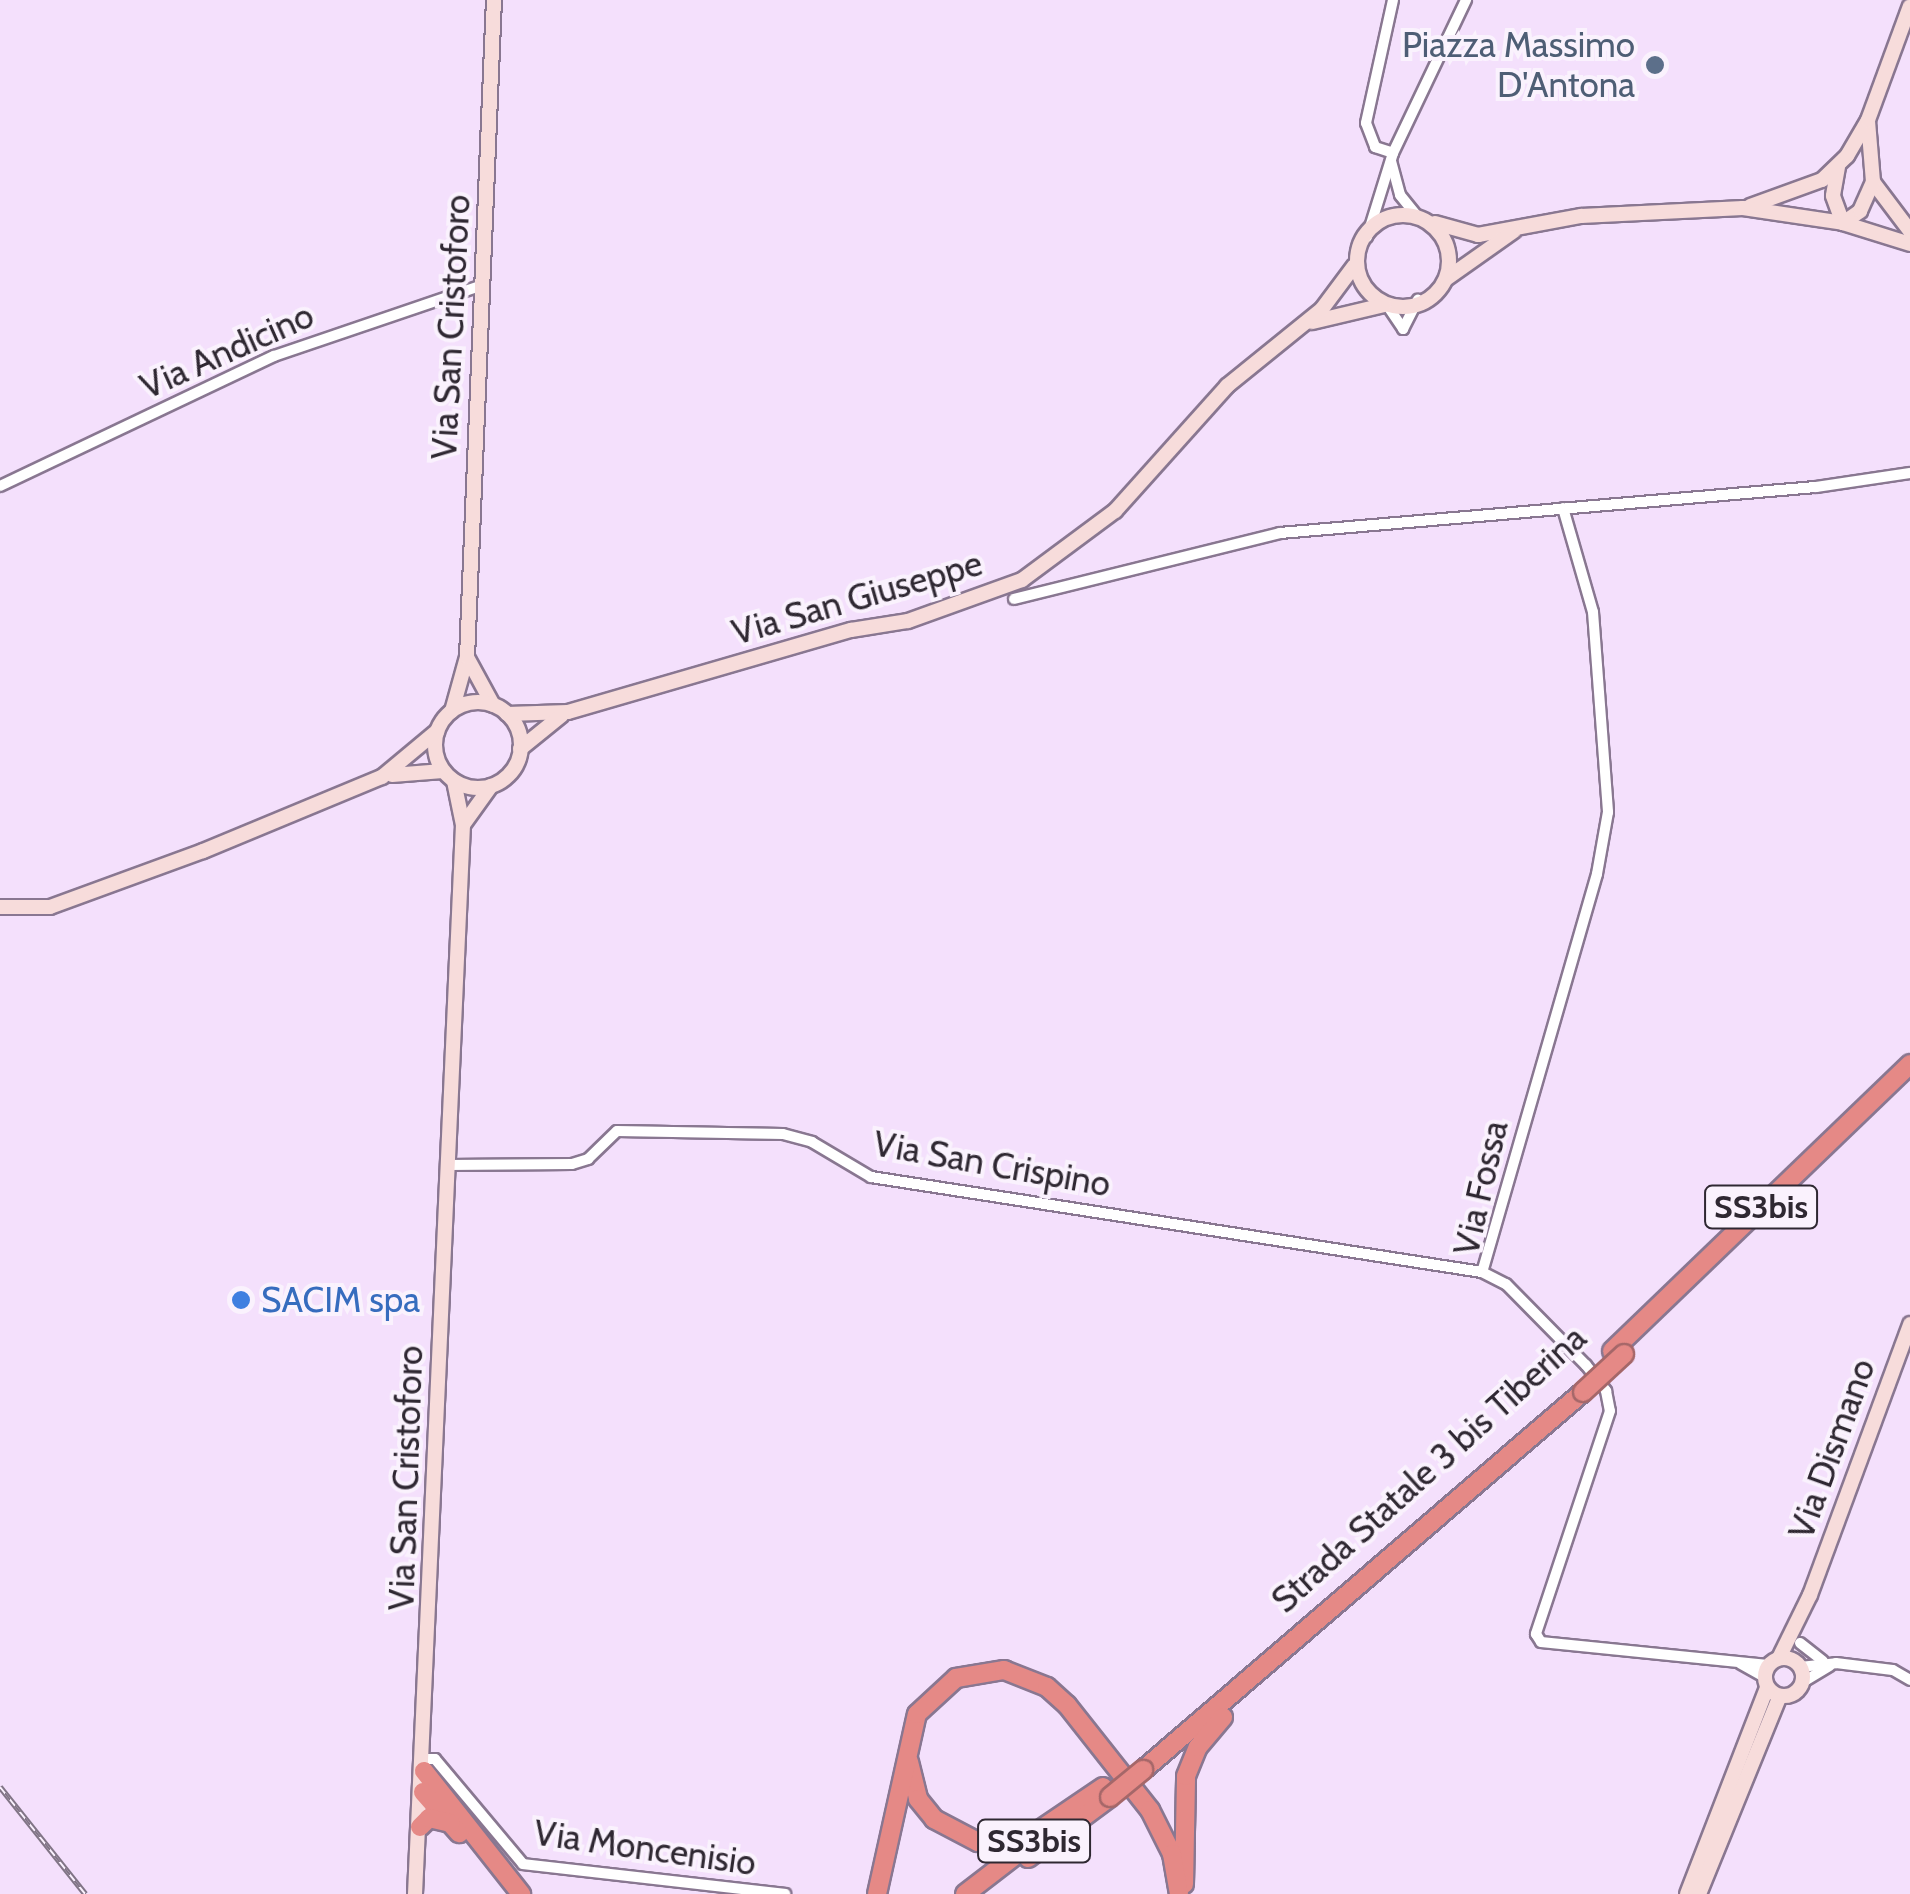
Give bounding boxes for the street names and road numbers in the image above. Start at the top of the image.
street label: Via San Cristoforo [423,194,479,460]
street label: Via Andicino [134,294,320,408]
street label: Via San Giuseppe [727,542,987,654]
street label: Via Fossa [1445,1117,1517,1259]
street label: Via San Crispino [870,1123,1114,1205]
road number: SS3bis [1704,1180,1818,1234]
street label: Strada Statale 3 bis Tiberina [1263,1317,1595,1621]
street label: Via San Cristoforo [380,1345,432,1611]
street label: Via Dismano [1780,1353,1884,1545]
street label: Via Moncenisio [531,1812,759,1884]
road number: SS3bis [976,1814,1092,1868]

